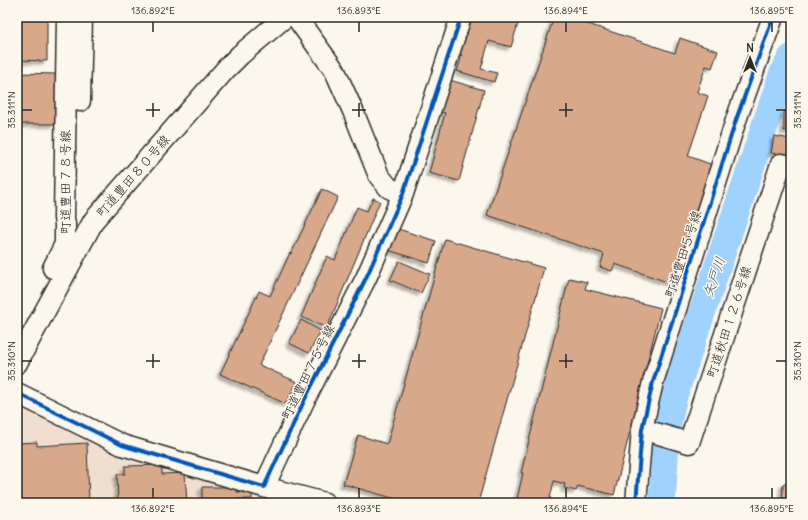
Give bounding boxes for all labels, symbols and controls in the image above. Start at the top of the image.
text: 136.892°E [131,4,175,17]
text: 136.893°E [337,4,381,17]
text: 136.894°E [544,4,588,17]
text: 136.895°E [750,4,794,17]
north arrow [730,38,770,78]
text: N [746,41,754,55]
text: 35.311°N [5,91,18,129]
text: 35.311°N [791,91,804,129]
street label: 町道豊田７８号線 [57,129,74,234]
street label: 町道豊田８０号線 [92,130,174,221]
street label: 町道豊田５号線 [661,207,705,300]
water label: 矢戸川 [699,254,729,300]
street label: 町道秋田１２６号線 [703,263,755,380]
street label: 町道豊田７５号線 [278,321,339,422]
text: 35.310°N [5,341,18,381]
text: 35.310°N [791,341,804,381]
text: 136.892°E [131,502,175,515]
text: 136.893°E [337,502,381,515]
text: 136.894°E [544,502,588,515]
text: 136.895°E [750,502,794,515]

